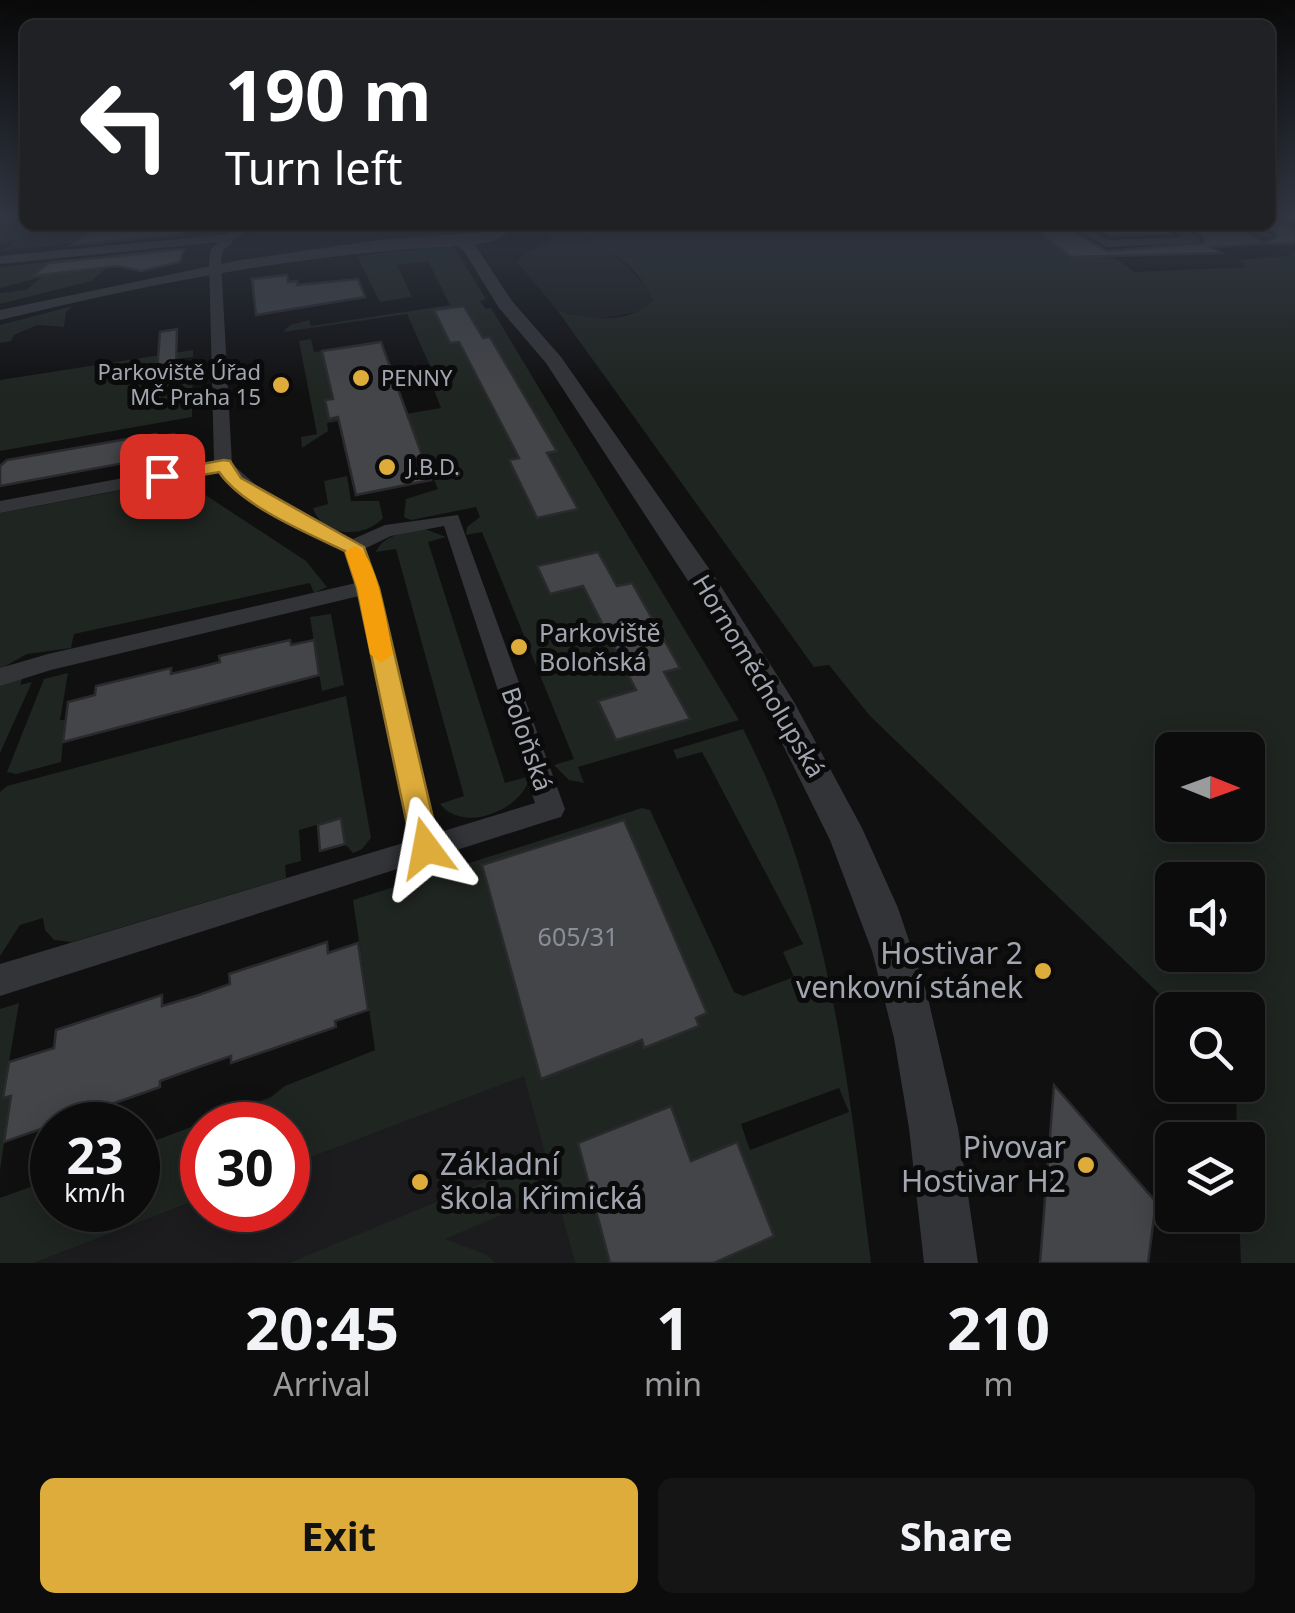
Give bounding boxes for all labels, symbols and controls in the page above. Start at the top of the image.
text: 190 m [225,46,432,142]
icon: left [60,60,190,190]
text: Turn left [225,137,402,198]
place label: Parkoviště Úřad MČ Praha 15 [98,356,261,411]
place label: PENNY [381,362,453,392]
marker: PENNY [350,367,372,389]
marker: Parkoviště Úřad MČ Praha 15 [270,374,292,396]
pin [120,434,205,519]
icon: arrive [135,449,190,504]
place label: J.B.D. [405,451,460,481]
marker: J.B.D. [376,456,398,478]
street label: Hornoměcholupská [686,568,834,783]
place label: Parkoviště Boloňská [539,615,661,678]
marker: Parkoviště Boloňská [508,636,530,658]
street label: Boloňská [494,682,562,795]
north arrow [1155,732,1265,842]
map controls [1155,732,1265,1232]
position arrow [374,796,478,900]
button: sound [1155,862,1265,972]
house number: 605/31 [538,919,618,953]
place label: Hostivar 2 venkovní stánek [796,932,1023,1007]
marker: Hostivar 2 venkovní stánek [1032,960,1054,982]
button: search [1155,992,1265,1102]
speed limit sign: 30 [180,1102,310,1232]
text: 23 [66,1121,124,1189]
button: layers [1155,1122,1265,1232]
place label: Pivovar Hostivar H2 [901,1126,1066,1201]
place label: Základní škola Křimická [440,1143,643,1218]
marker: Pivovar Hostivar H2 [1075,1154,1097,1176]
marker: Základní škola Křimická [409,1171,431,1193]
text: km/h [64,1175,126,1209]
text: 20:45 [245,1286,399,1368]
text: 1 [656,1286,690,1368]
text: 210 [947,1286,1050,1368]
text: Arrival [273,1362,371,1405]
text: min [644,1362,702,1405]
text: m [984,1362,1013,1405]
button: Exit [40,1478,638,1593]
button: Share [658,1478,1255,1593]

